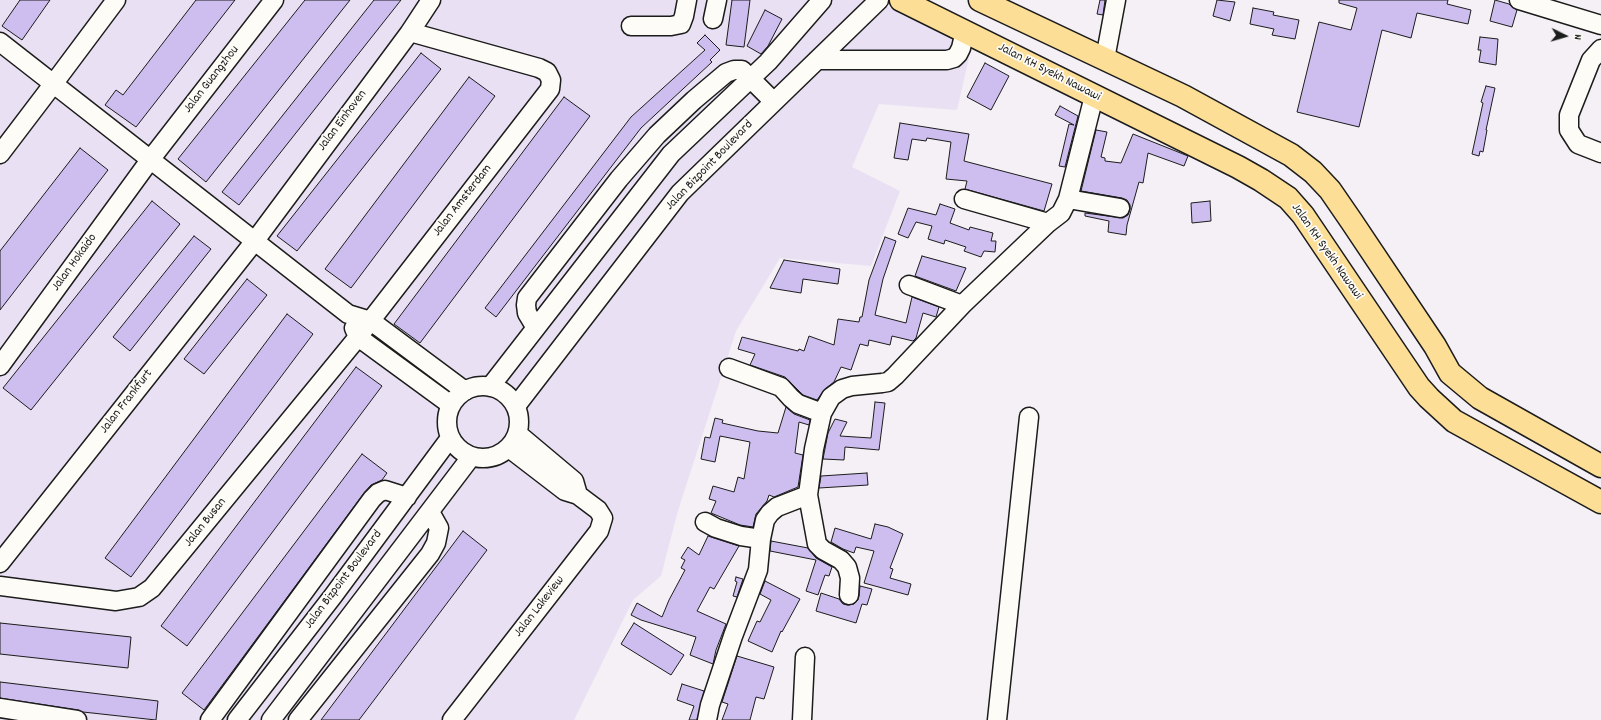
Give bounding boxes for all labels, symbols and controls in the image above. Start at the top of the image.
north arrow [1545,16,1585,56]
text: N [1569,34,1585,40]
street label: Jalan KH Syekh Nawawi [995,40,1103,106]
street label: Jalan Guangzhou [181,43,243,117]
street label: Jalan Einhoven [315,87,371,155]
street label: Jalan Bizpoint Boulevard [663,118,757,214]
street label: Jalan Amsterdam [430,162,496,240]
street label: Jalan KH Syekh Nawawi [1287,201,1365,303]
street label: Jalan Hokaido [49,231,101,295]
street label: Jalan Frankfurt [97,367,157,437]
street label: Jalan Busan [182,495,230,551]
street label: Jalan Bizpoint Boulevard [302,528,386,632]
street label: Jalan Lakeview [511,573,569,641]

